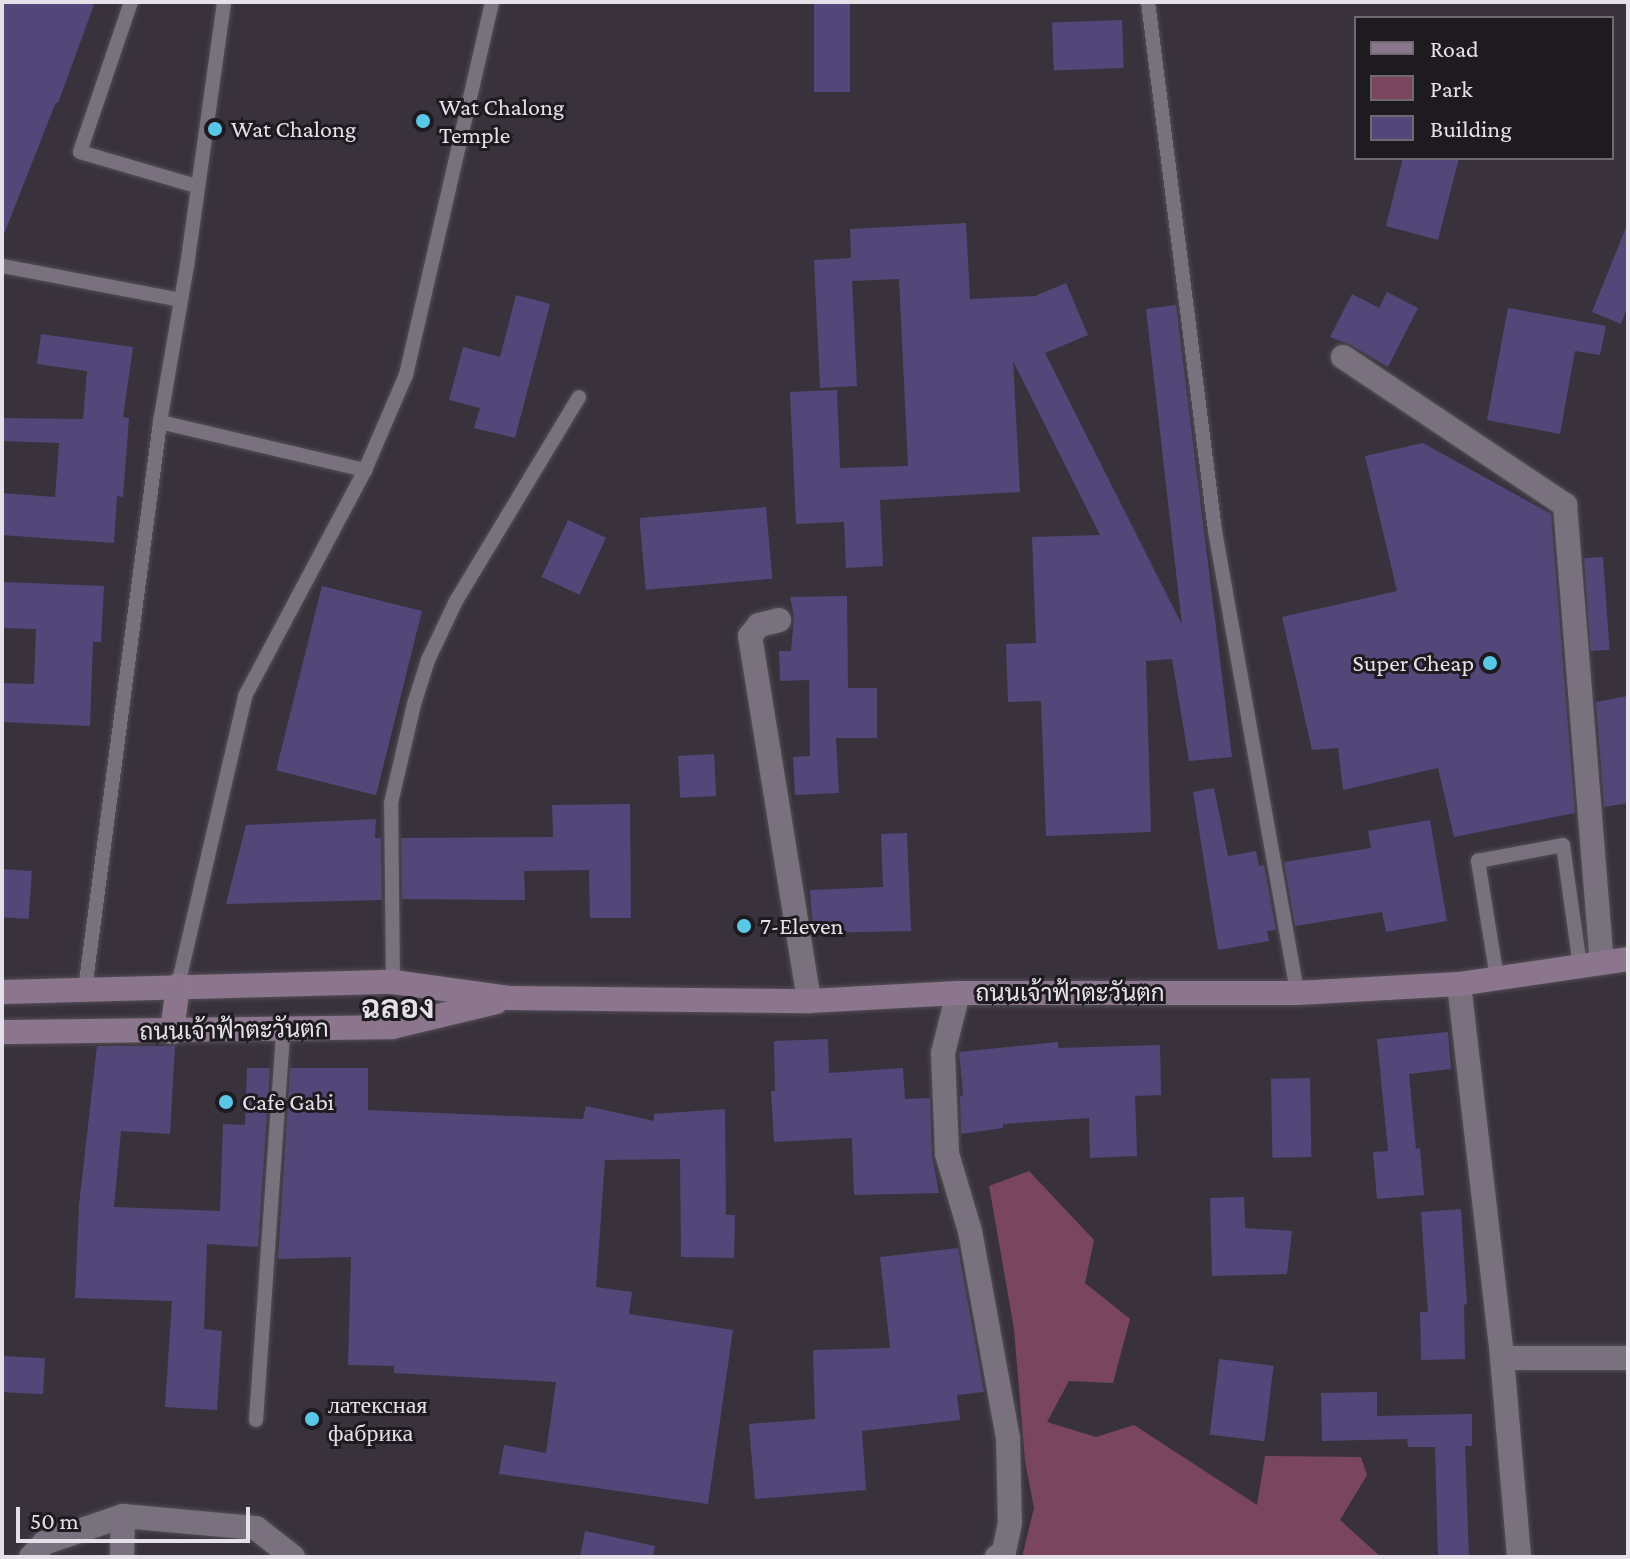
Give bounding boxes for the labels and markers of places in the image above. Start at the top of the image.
place label: Wat Chalong Temple [439,93,564,149]
marker: Wat Chalong Temple [414,112,432,130]
place label: Wat Chalong [231,115,356,143]
marker: Wat Chalong [206,120,224,138]
place label: Super Cheap [1353,649,1474,677]
marker: Super Cheap [1481,654,1499,672]
place label: 7-Eleven [760,912,843,940]
marker: 7-Eleven [735,917,753,935]
place label: Cafe Gabi [242,1088,334,1116]
marker: Cafe Gabi [217,1093,235,1111]
place label: латексная фабрика [328,1391,427,1447]
marker: латексная фабрика [303,1410,321,1428]

